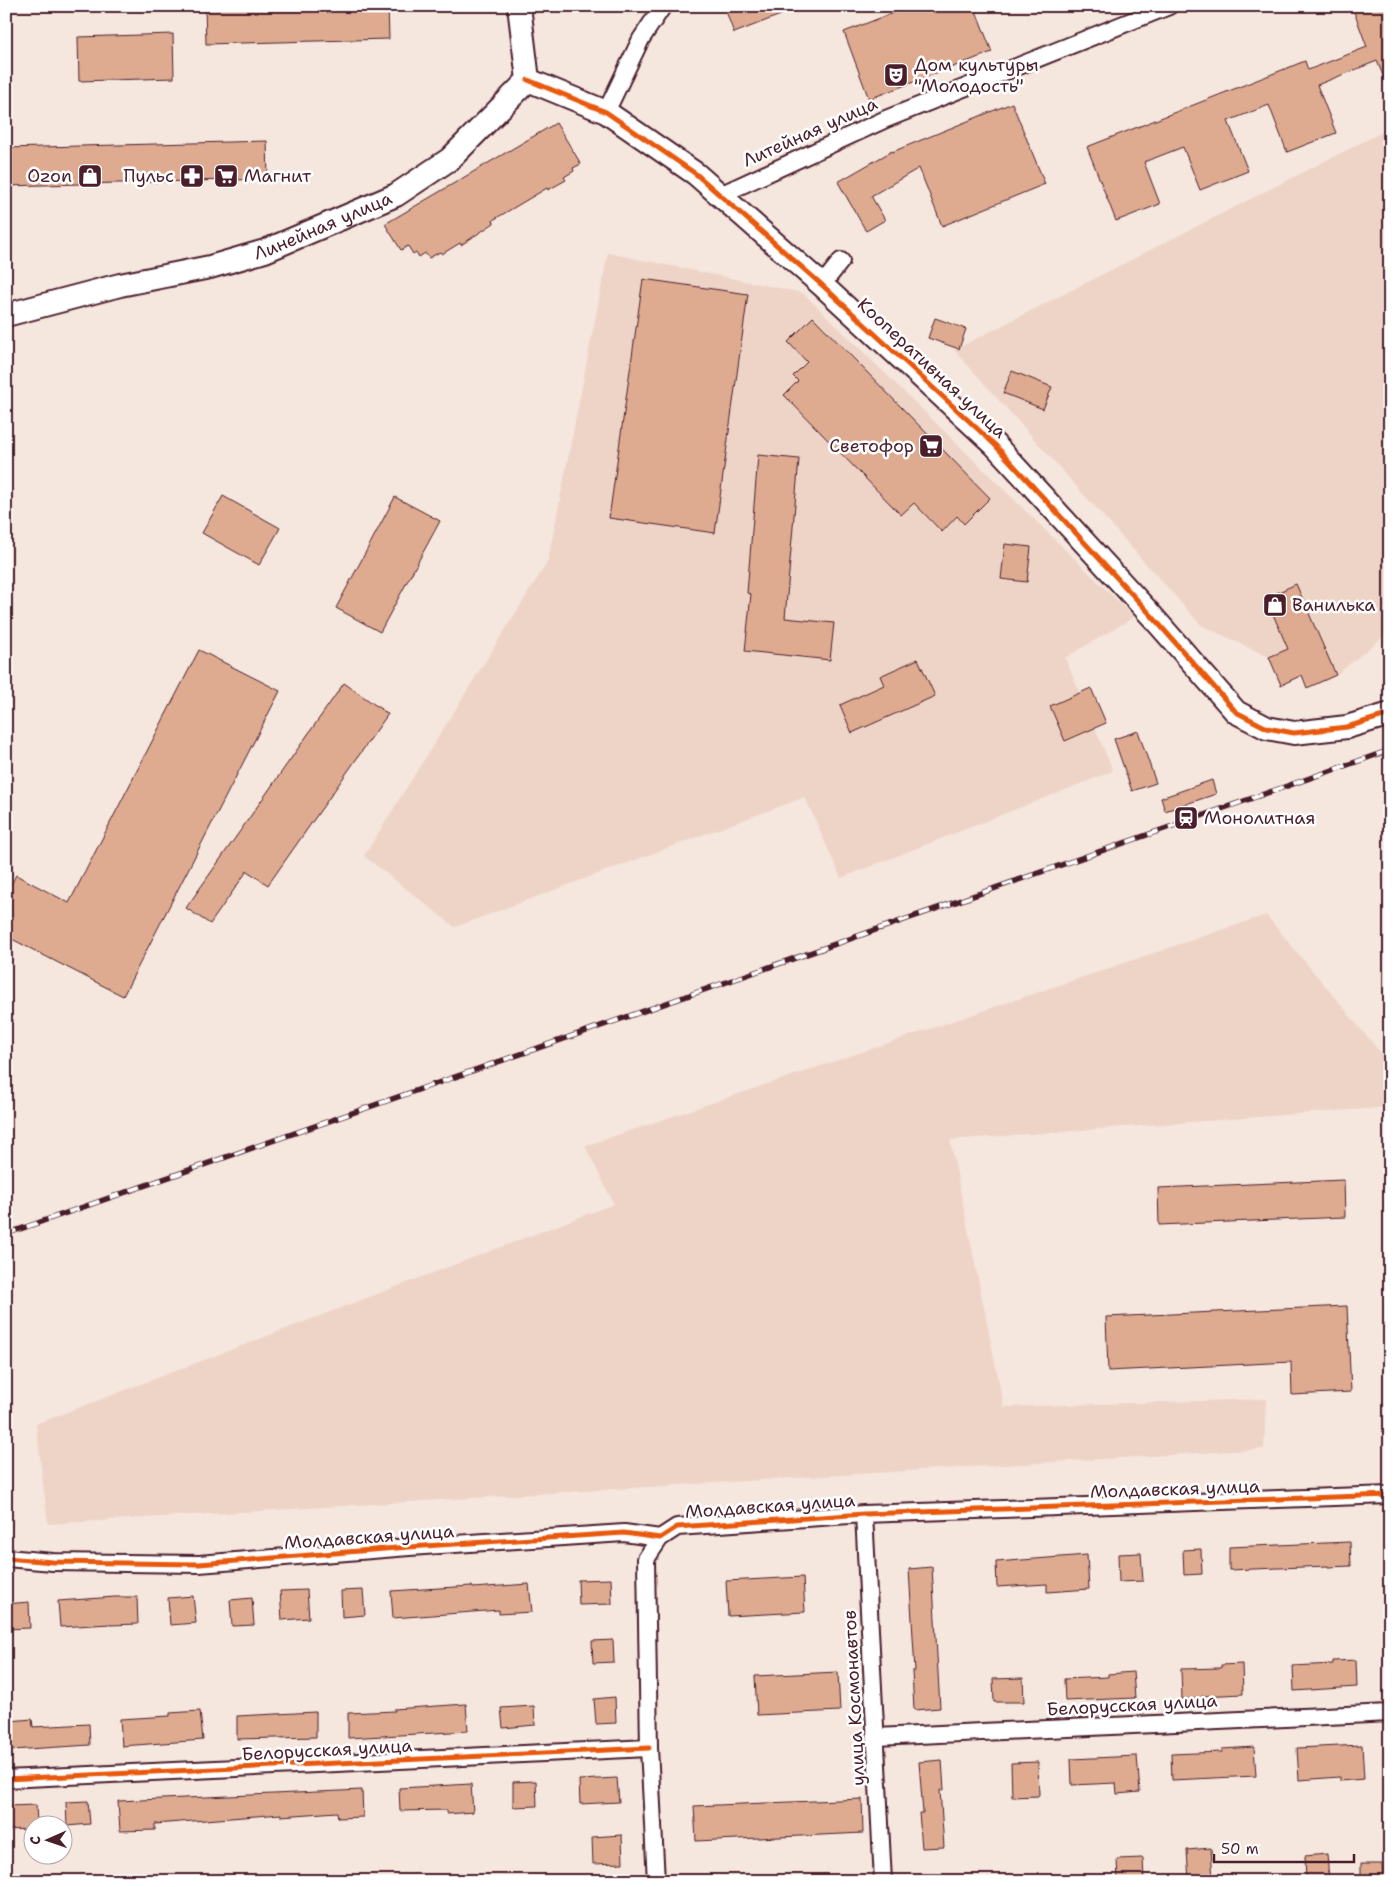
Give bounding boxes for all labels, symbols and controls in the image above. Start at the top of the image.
place label: Дом культуры "Молодость" [914,53,1039,98]
theatre icon: Дом культуры "Молодость" [883,62,909,88]
street label: Литейная улица [739,92,881,172]
shop icon: Ozon [77,163,103,189]
pharmacy icon: Пульс [179,163,205,189]
supermarket icon: Магнит [213,163,239,189]
place label: Ozon [27,164,72,188]
place label: Пульс [124,164,174,188]
place label: Магнит [244,164,312,188]
street label: Линейная улица [251,186,396,266]
street label: Кооперативная улица [852,292,1012,444]
supermarket icon: Светофор [918,433,944,459]
place label: Светофор [829,434,914,458]
shop icon: Ванилька [1262,592,1288,618]
place label: Ванилька [1292,593,1375,617]
station icon: Монолитная [1173,805,1199,831]
place label: Монолитная [1204,806,1315,830]
street label: Молдавская улица [1090,1474,1260,1504]
street label: Молдавская улица [684,1488,856,1524]
street label: Молдавская улица [283,1519,455,1555]
street label: улица Космонавтов [837,1609,871,1787]
street label: Белорусская улица [1046,1689,1218,1721]
street label: Белорусская улица [241,1734,413,1766]
north arrow [22,1814,72,1864]
scale bar [1214,1832,1354,1864]
text: С [26,1836,44,1845]
text: 50 m [1221,1839,1259,1859]

